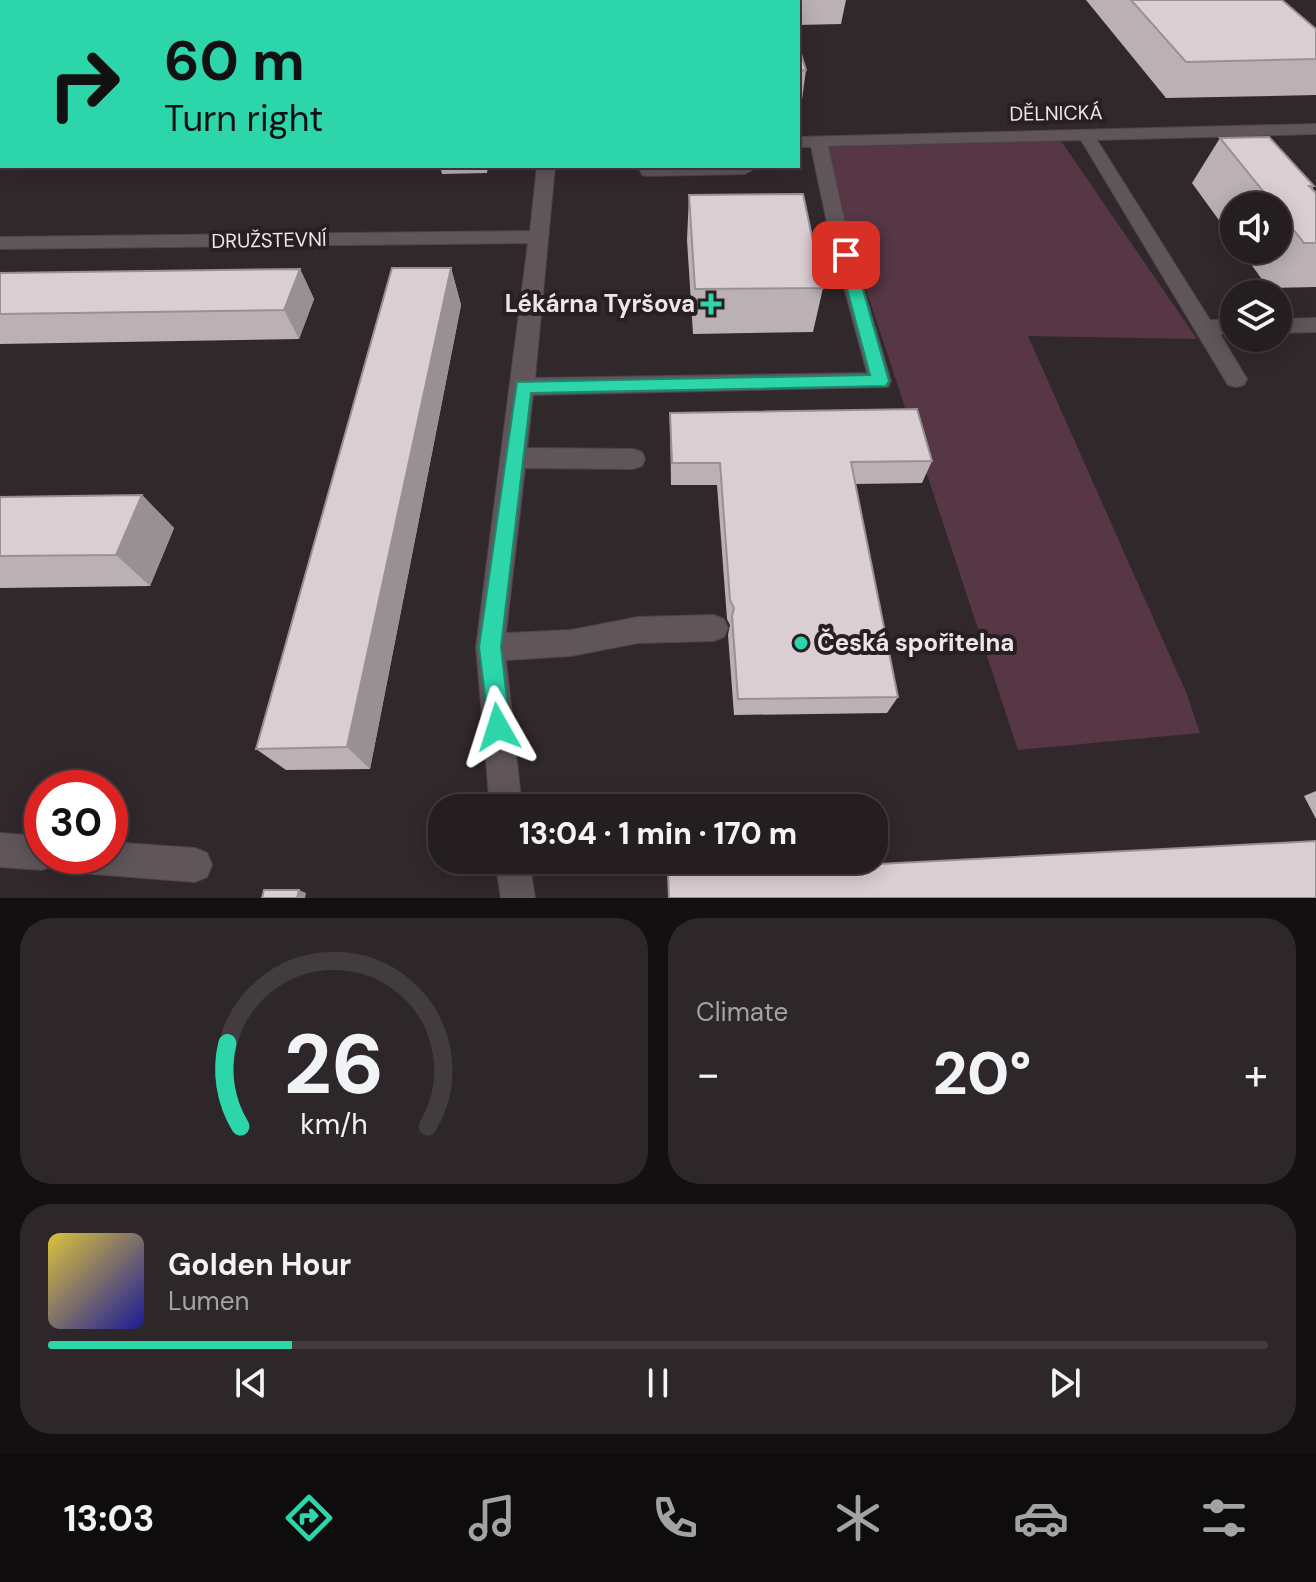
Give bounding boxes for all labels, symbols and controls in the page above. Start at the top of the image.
text: 60 m [164,24,305,97]
icon: right [32,32,136,136]
text: Turn right [164,95,323,142]
street label: DĚLNICKÁ [1009,99,1103,127]
map controls [1220,192,1292,352]
button: sound [1220,192,1292,264]
pin [812,221,880,289]
street label: DRUŽSTEVNÍ [211,226,327,254]
icon: arrive [824,233,868,277]
button: layers [1220,280,1292,352]
place label: Lékárna Tyršova [505,288,695,319]
marker: Lékárna Tyršova [702,295,720,313]
place label: Česká spořitelna [817,627,1014,658]
marker: Česká spořitelna [792,634,810,652]
position arrow [456,685,540,769]
speed limit sign: 30 [24,770,128,874]
text: 13:04 · 1 min · 170 m [519,814,797,853]
text: Climate [696,995,788,1029]
text: 26 [284,1010,384,1119]
text: 20° [933,1034,1031,1113]
text: − [696,1045,720,1103]
text: + [1244,1045,1268,1103]
text: km/h [300,1106,368,1143]
text: Golden Hour [168,1245,351,1284]
text: Lumen [168,1284,249,1318]
icon: previous [229,1361,273,1405]
icon: pause [636,1361,680,1405]
icon: next [1043,1361,1087,1405]
icon: directions [281,1490,337,1546]
icon: music [464,1490,520,1546]
icon: phone [647,1490,703,1546]
icon: climate [830,1490,886,1546]
icon: car [1013,1490,1069,1546]
icon: filters [1196,1490,1252,1546]
text: 13:03 [63,1495,155,1542]

